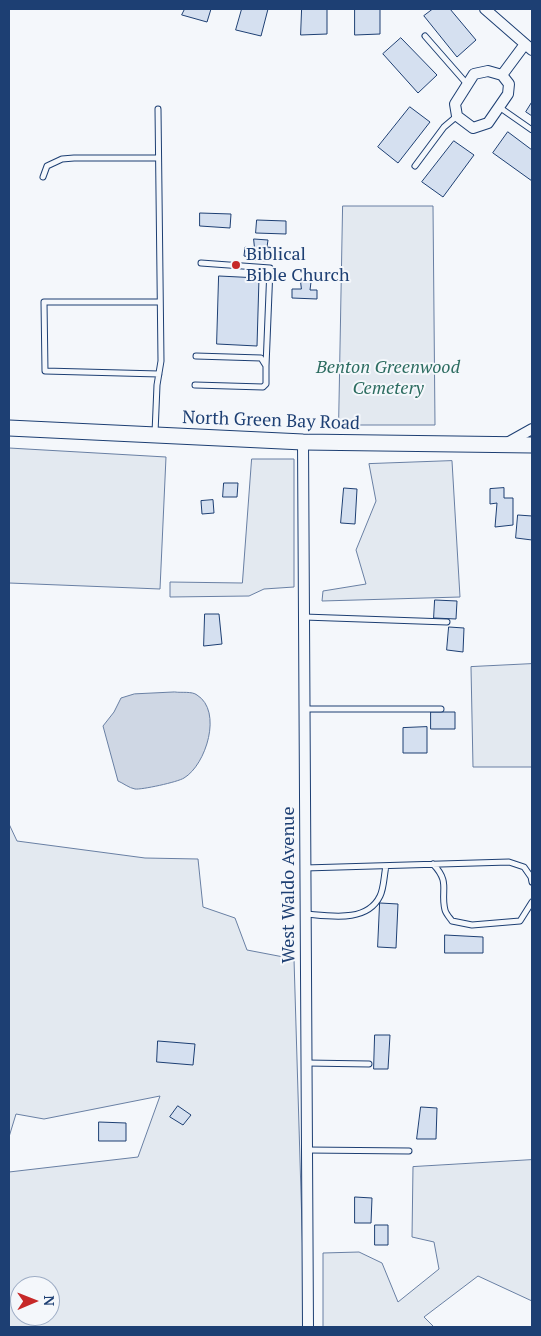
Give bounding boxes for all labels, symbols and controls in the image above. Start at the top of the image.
place label: Biblical Bible Church [246,244,349,286]
marker: Biblical Bible Church [230,259,242,271]
park label: Benton Greenwood Cemetery [316,357,460,399]
street label: North Green Bay Road [182,407,360,435]
street label: West Waldo Avenue [278,807,300,963]
north arrow [10,1276,60,1326]
text: N [40,1295,59,1306]

